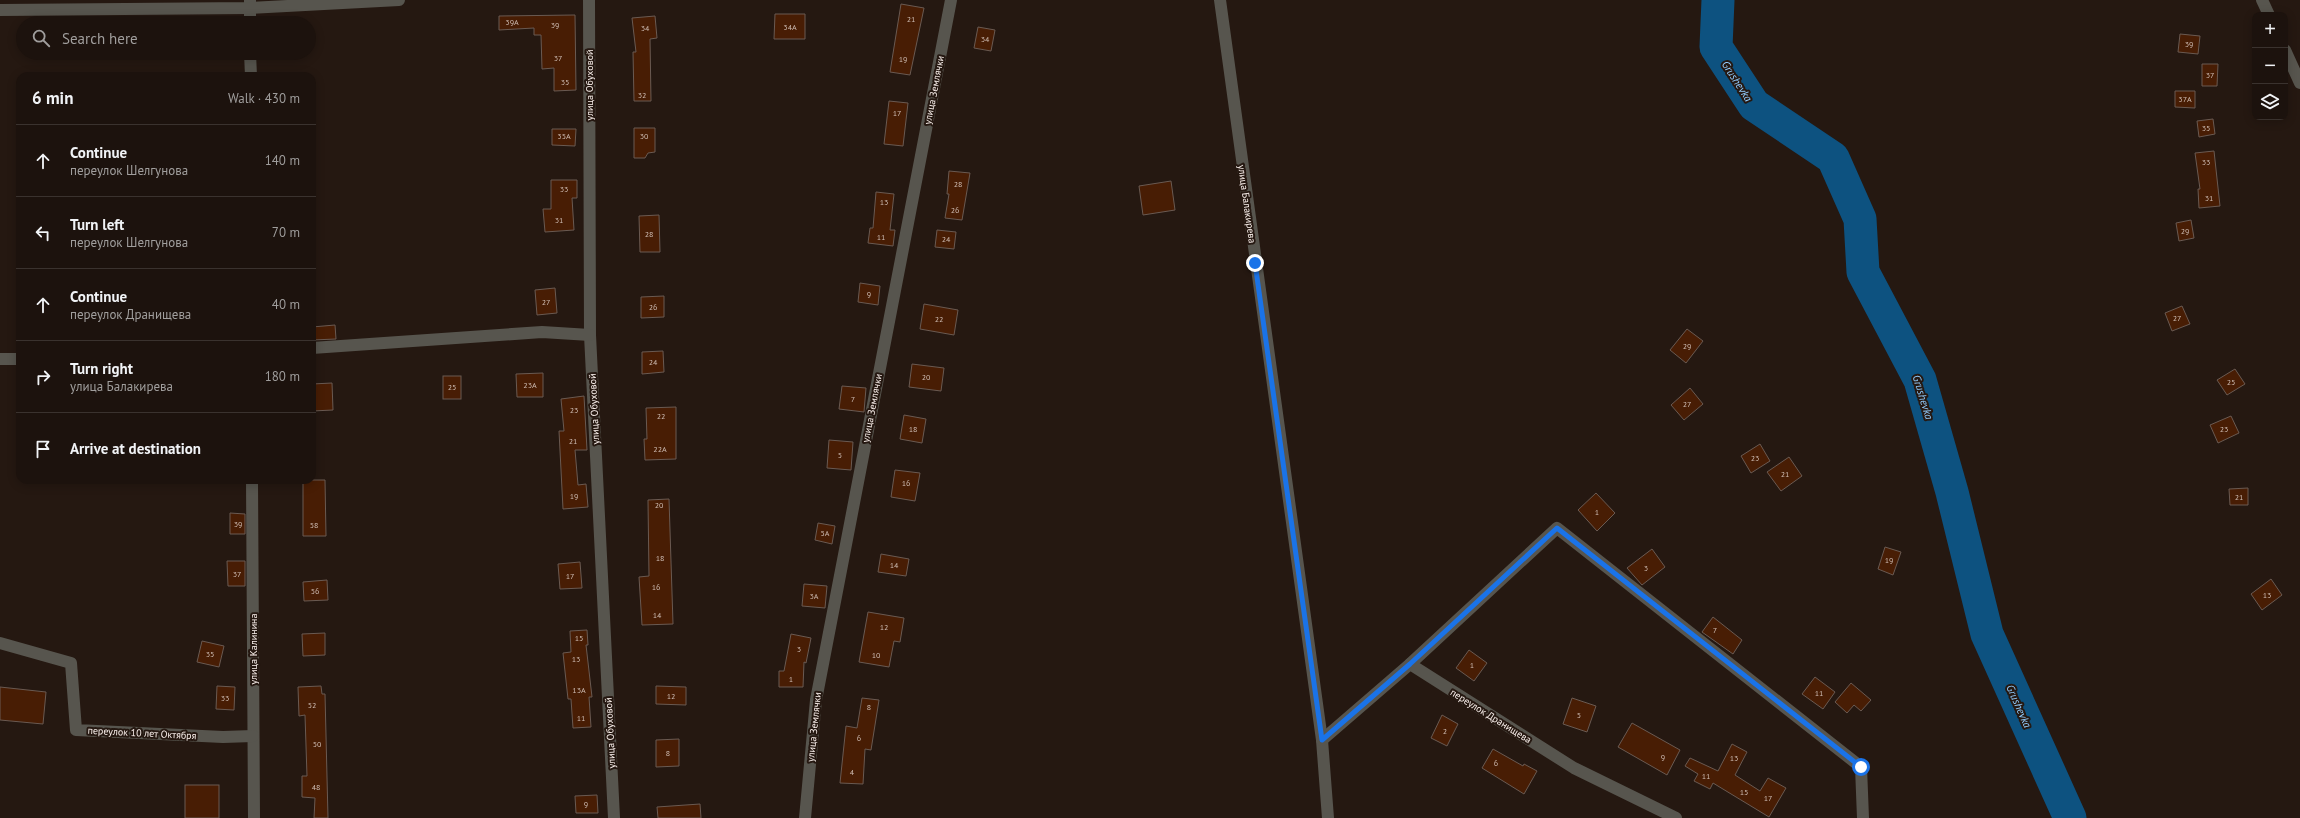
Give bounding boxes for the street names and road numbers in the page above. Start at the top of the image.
street label: улица Обуховой [583,50,596,120]
street label: улица Землячки [921,54,947,126]
street label: улица Балакирева [1235,164,1259,244]
street label: улица Землячки [859,372,885,444]
street label: улица Обуховой [586,373,602,445]
street label: улица Калинина [247,614,260,684]
street label: переулок Дранищева [1448,686,1534,746]
street label: улица Землячки [804,692,824,762]
street label: улица Обуховой [602,697,618,769]
street label: переулок 10 лет Октября [87,724,197,742]

